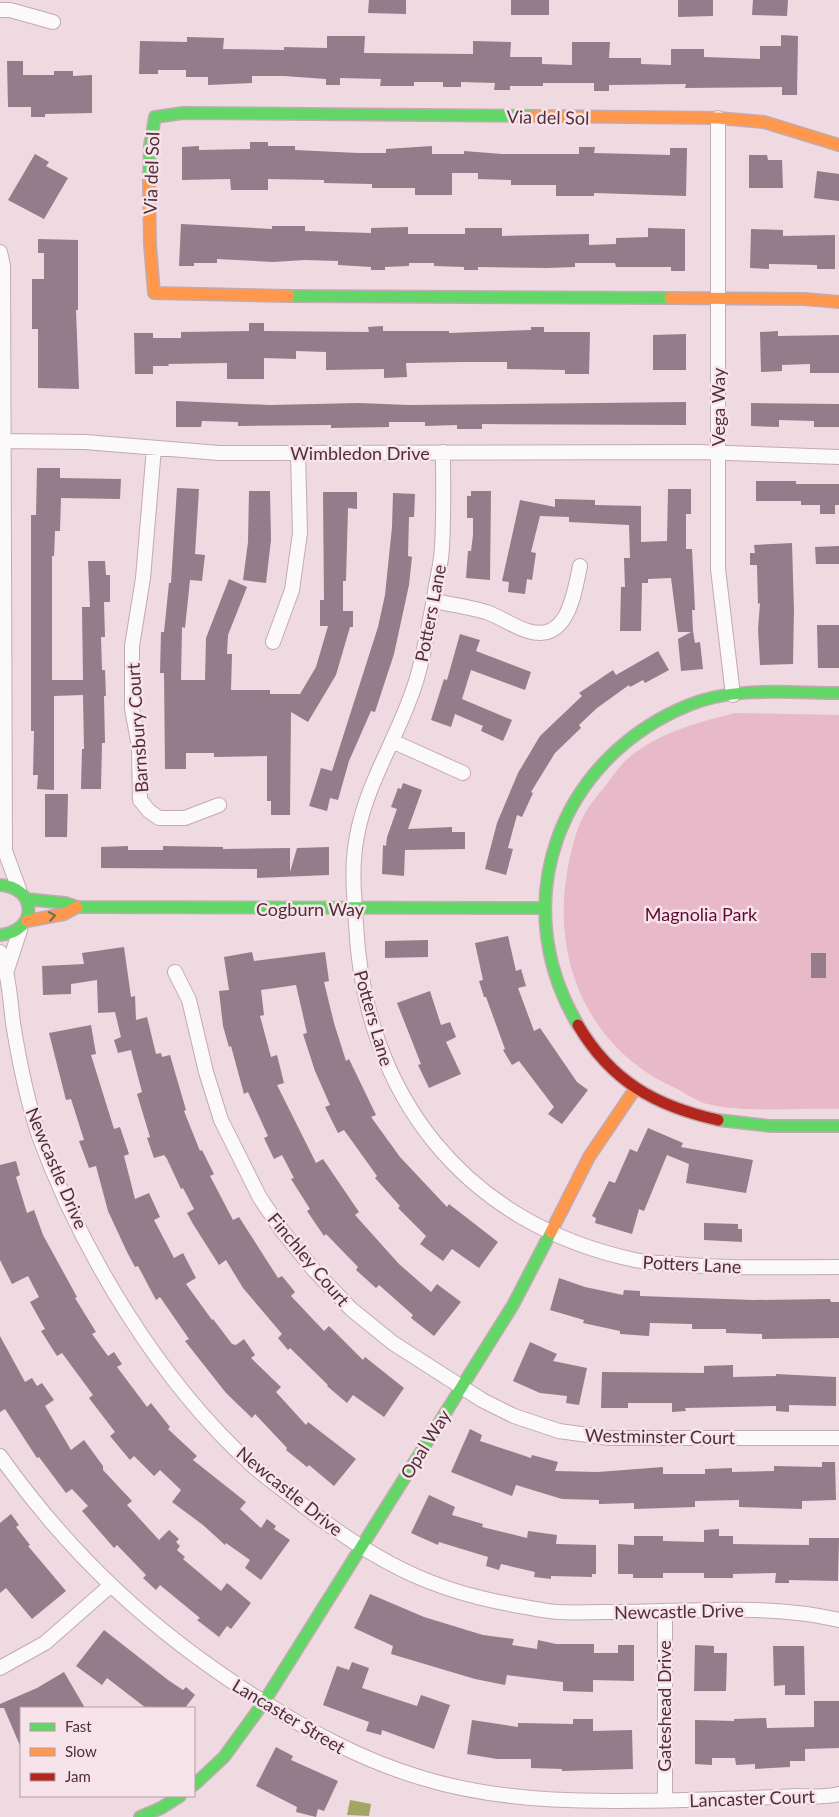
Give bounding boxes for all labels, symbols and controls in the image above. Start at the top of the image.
street label: Via del Sol [506,105,590,129]
street label: Via del Sol [139,131,163,215]
street label: Vega Way [707,367,729,446]
street label: Wimbledon Drive [290,442,430,464]
street label: Potters Lane [410,562,450,664]
street label: Barnsbury Court [121,662,153,794]
street label: Cogburn Way [256,898,365,920]
park label: Magnolia Park [645,903,758,925]
one-way arrow [48,912,57,922]
street label: Potters Lane [350,967,398,1069]
street label: Newcastle Drive [21,1104,93,1232]
street label: Finchley Court [264,1208,355,1311]
street label: Potters Lane [642,1250,742,1278]
street label: Opal Way [395,1405,455,1483]
street label: Westminster Court [585,1424,736,1448]
street label: Newcastle Drive [233,1442,347,1540]
street label: Newcastle Drive [614,1599,744,1623]
street label: Gateshead Drive [653,1640,675,1772]
street label: Lancaster Street [229,1674,350,1759]
legend [20,1707,195,1797]
text: Fast [65,1717,92,1735]
text: Slow [65,1742,97,1760]
text: Jam [65,1767,91,1785]
street label: Lancaster Court [689,1785,816,1811]

